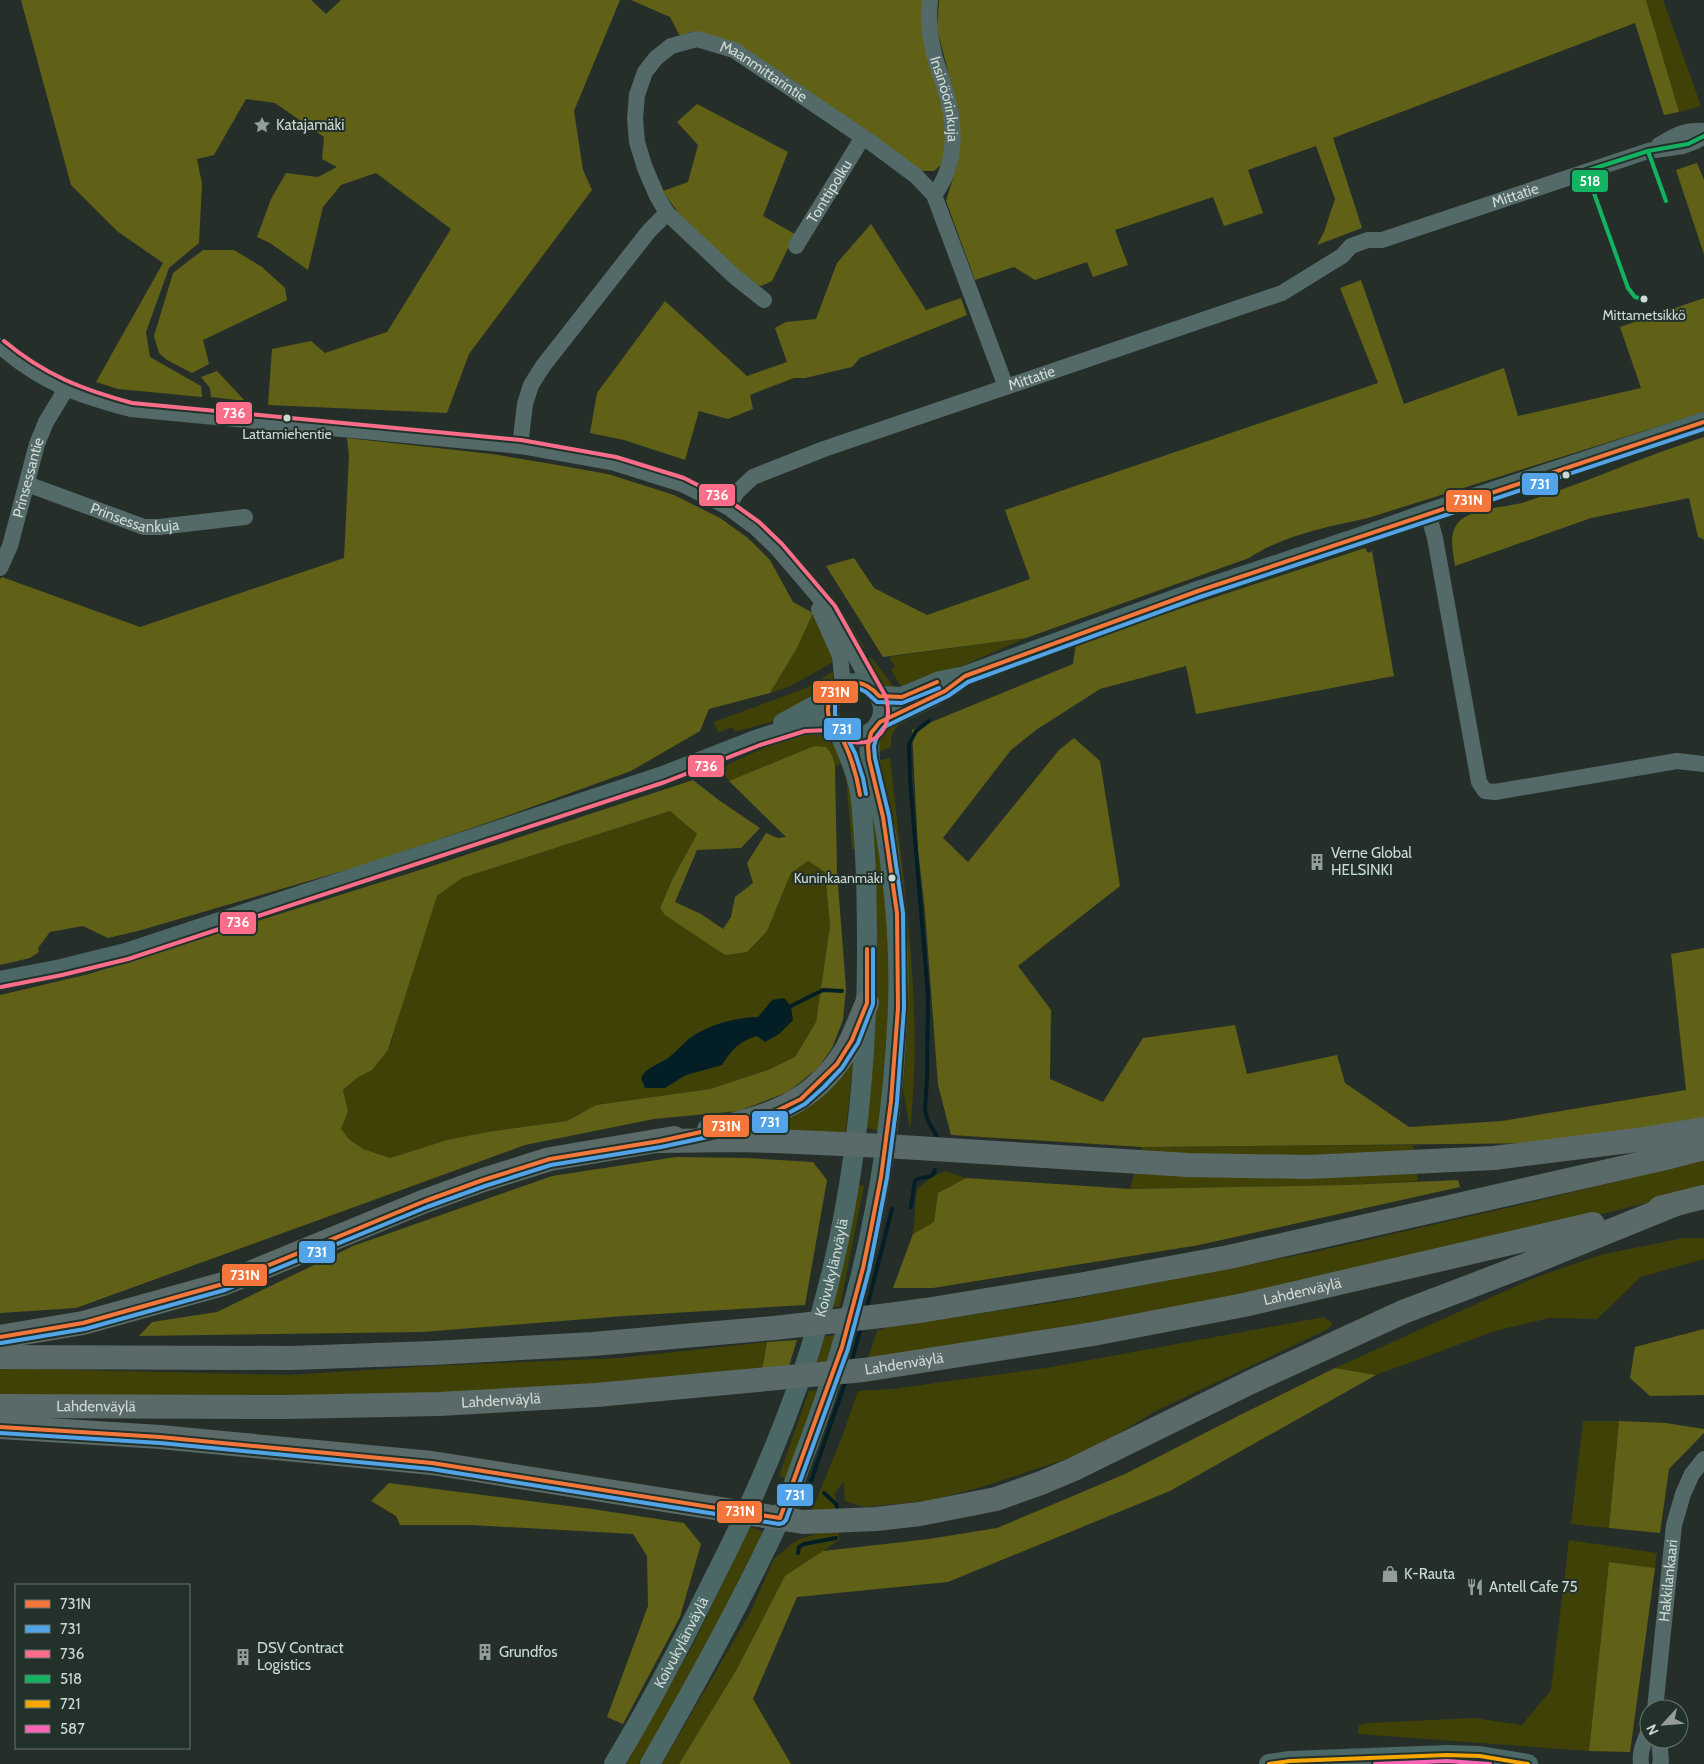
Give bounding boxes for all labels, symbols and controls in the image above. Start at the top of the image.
street label: Maanmittarintie [718,37,811,106]
street label: Insinöörinkuja [926,54,962,143]
place icon: Katajamäki [252,115,272,135]
place label: Katajamäki [276,116,344,134]
street label: Tonttipolku [803,156,856,227]
line badge: 518 [1571,169,1609,193]
text: 518 [1579,172,1601,190]
street label: Mittatie [1489,179,1541,212]
marker: Mittametsikkö [1639,294,1649,304]
place label: Mittametsikkö [1602,306,1686,324]
street label: Mittatie [1006,362,1058,395]
line badge: 736 [215,401,253,425]
text: 736 [223,404,245,422]
marker: Lattamiehentie [282,413,292,423]
place label: Lattamiehentie [242,425,332,443]
street label: Prinsessantie [9,434,48,520]
unlabelled marker [1561,470,1571,480]
line badge: 731 [1521,472,1559,496]
text: 731 [1530,475,1550,493]
line badge: 736 [698,483,736,507]
text: 736 [706,486,728,504]
line badge: 731N [1445,489,1492,513]
text: 731N [1453,491,1483,509]
street label: Prinsessankuja [88,499,181,536]
line badge: 731N [812,680,859,704]
text: 731N [820,683,850,701]
line badge: 731 [823,717,862,741]
text: 731 [832,720,852,738]
line badge: 736 [687,754,725,778]
text: 736 [695,757,717,775]
place label: Verne Global HELSINKI [1331,844,1412,879]
building icon: Verne Global HELSINKI [1307,852,1327,872]
place label: Kuninkaanmäki [794,869,883,887]
marker: Kuninkaanmäki [887,873,897,883]
line badge: 736 [219,911,257,935]
text: 736 [227,913,249,931]
line badge: 731 [751,1110,789,1134]
text: 731 [760,1113,780,1131]
line badge: 731N [702,1114,750,1138]
text: 731N [711,1117,741,1135]
street label: Koivukylänväylä [811,1216,852,1319]
line badge: 731 [298,1240,336,1264]
text: 731 [307,1243,327,1261]
line badge: 731N [221,1263,268,1287]
text: 731N [230,1266,260,1284]
street label: Lahdenväylä [1262,1273,1344,1309]
street label: Lahdenväylä [863,1349,946,1379]
street label: Lahdenväylä [461,1389,542,1412]
street label: Lahdenväylä [56,1397,137,1415]
line badge: 731 [776,1483,814,1507]
text: 731 [785,1486,805,1504]
line badge: 731N [716,1500,763,1524]
text: 731N [725,1502,755,1520]
street label: Hakkilankaari [1655,1539,1681,1623]
shop icon: K-Rauta [1380,1564,1400,1584]
place label: K-Rauta [1404,1565,1456,1583]
restaurant icon: Antell Cafe 75 [1465,1577,1485,1597]
place label: Antell Cafe 75 [1489,1578,1578,1596]
legend [15,1584,190,1749]
street label: Koivukylänväylä [650,1593,713,1691]
text: 731N [60,1595,91,1613]
text: 731 [60,1620,81,1638]
place label: DSV Contract Logistics [257,1639,344,1674]
building icon: Grundfos [475,1642,495,1662]
place label: Grundfos [499,1643,558,1661]
text: 736 [60,1645,84,1663]
building icon: DSV Contract Logistics [233,1647,253,1667]
text: 518 [60,1670,82,1688]
text: 721 [60,1695,80,1713]
north arrow [1639,1699,1689,1749]
text: 587 [60,1720,85,1738]
text: N [1642,1721,1663,1738]

